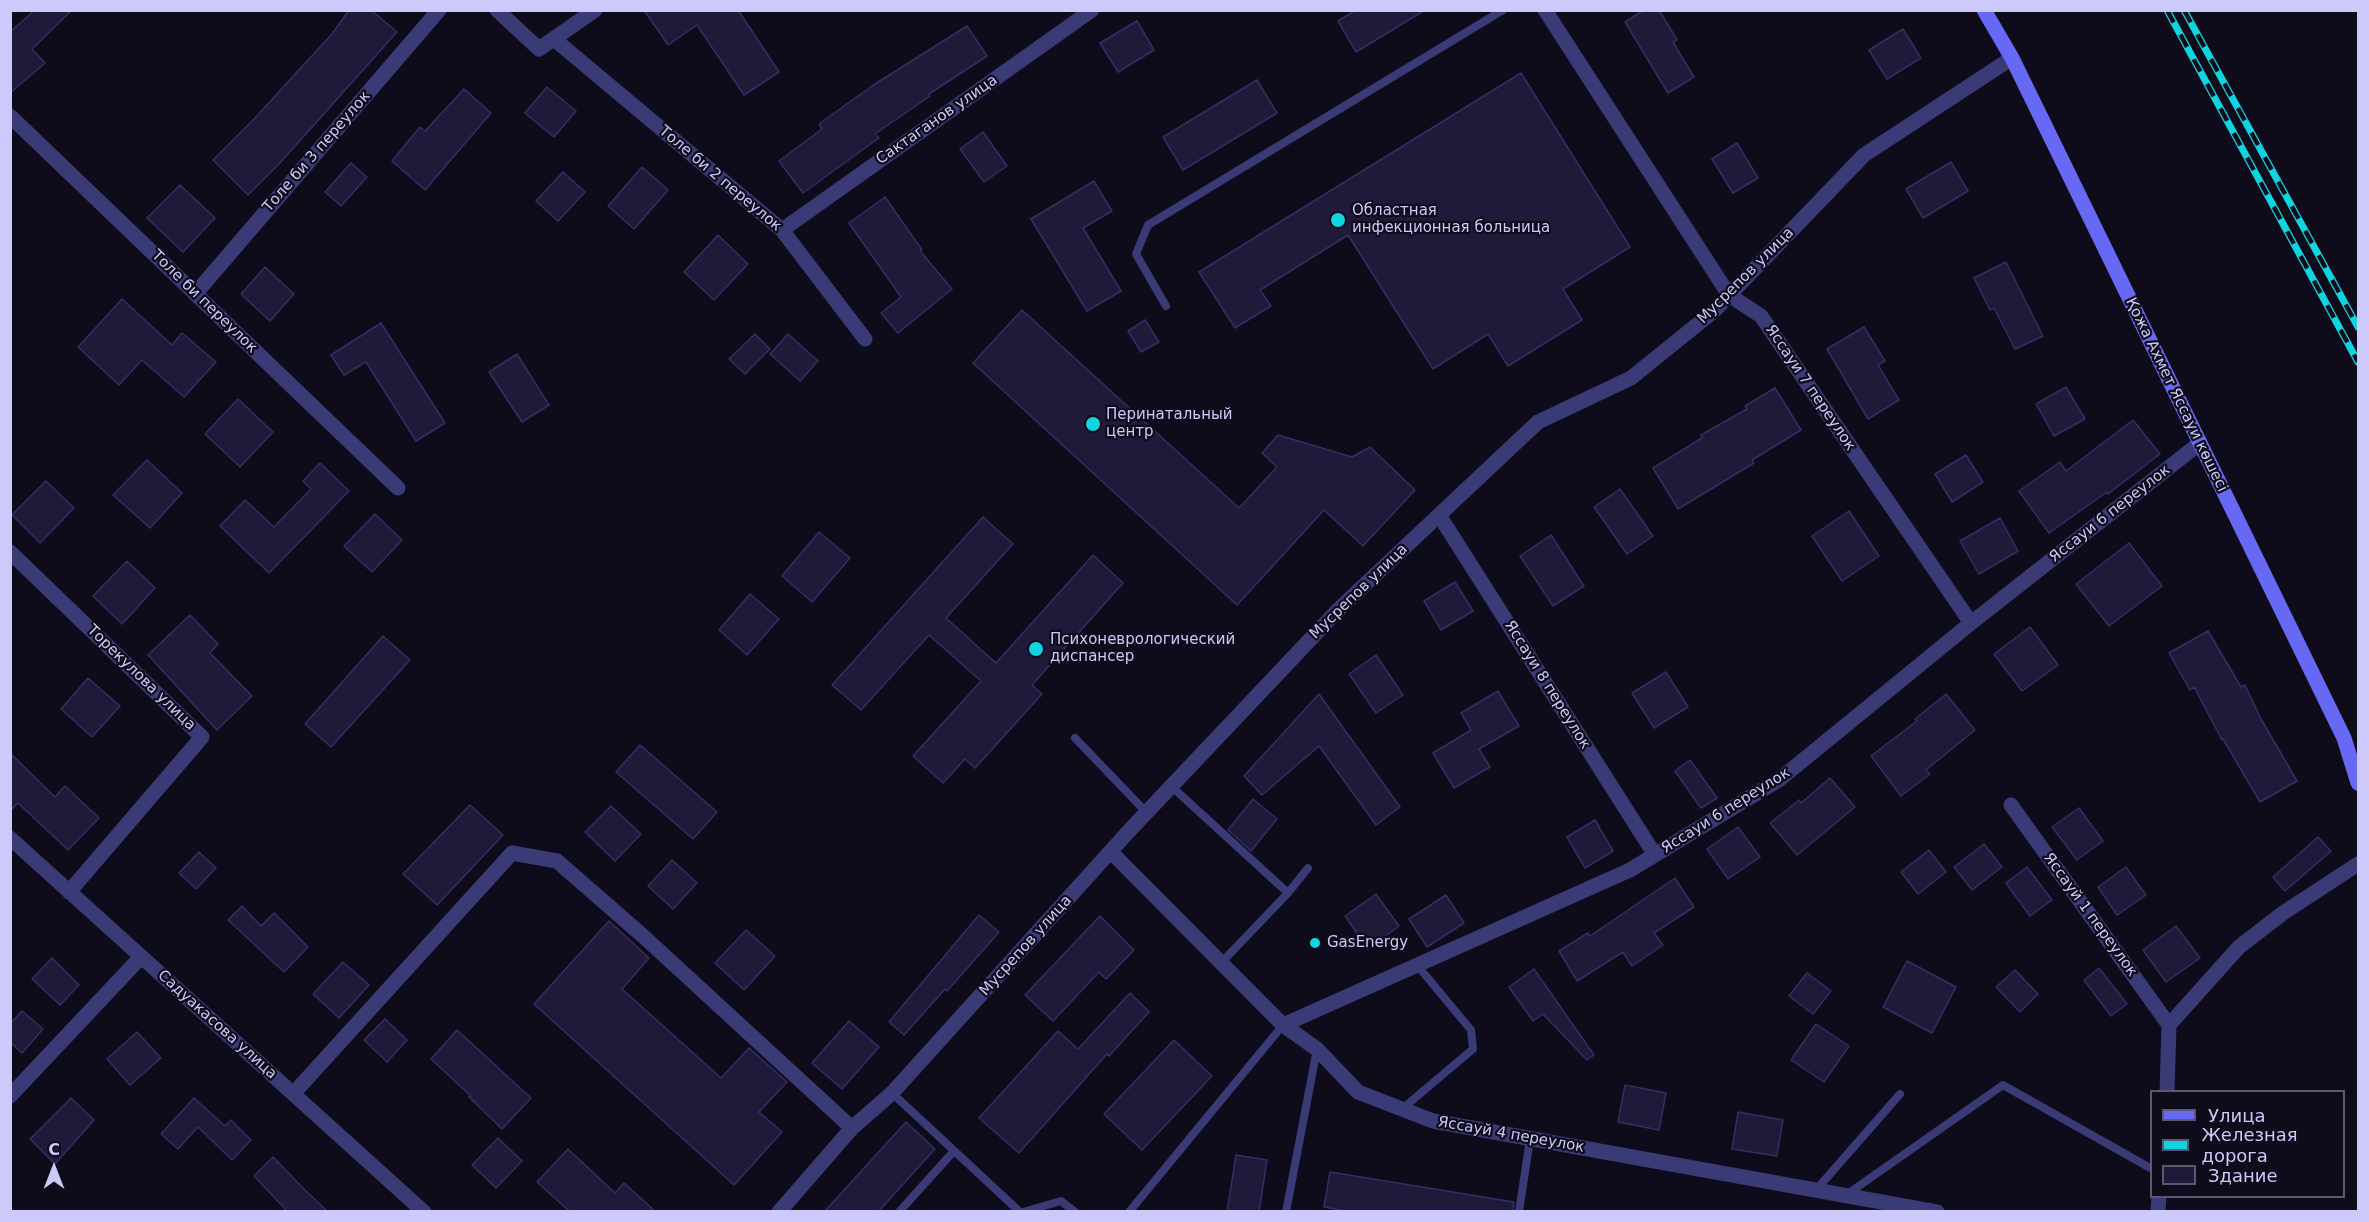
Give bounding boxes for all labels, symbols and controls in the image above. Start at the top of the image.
street label: Сактаганов улица [873,71,1001,169]
street label: Толе би 3 переулок [260,88,374,216]
street label: Толе би 2 переулок [655,122,785,236]
place label: Областная инфекционная больница [1352,202,1550,237]
marker: Областная инфекционная больница [1329,211,1347,229]
street label: Мусрепов улица [1694,224,1798,328]
street label: Толе би переулок [147,247,261,357]
street label: Қожа Ахмет Яссауи көшесі [2121,295,2231,495]
street label: Яссауи 7 переулок [1761,321,1859,455]
place label: Перинатальный центр [1106,406,1233,441]
marker: Перинатальный центр [1084,415,1102,433]
street label: Яссауи 6 переулок [2046,461,2174,567]
street label: Мусрепов улица [1306,541,1412,643]
street label: Яссауи 8 переулок [1500,617,1594,753]
street label: Торекулова улица [83,621,199,735]
place label: Психоневрологический диспансер [1050,631,1235,666]
marker: Психоневрологический диспансер [1027,640,1045,658]
street label: Яссауи 6 переулок [1658,764,1794,858]
street label: Яссауй 1 переулок [2039,850,2141,980]
street label: Мусрепов улица [976,892,1076,1000]
place label: GasEnergy [1327,934,1408,952]
marker: GasEnergy [1308,936,1322,950]
street label: Садуакасова улица [154,967,280,1083]
legend [2150,1090,2345,1198]
text: Улица [2208,1105,2265,1126]
street label: Яссауй 4 переулок [1436,1113,1586,1157]
text: Железная дорога [2201,1124,2298,1166]
north arrow [24,1138,84,1198]
text: С [48,1140,60,1159]
text: Здание [2208,1165,2278,1186]

